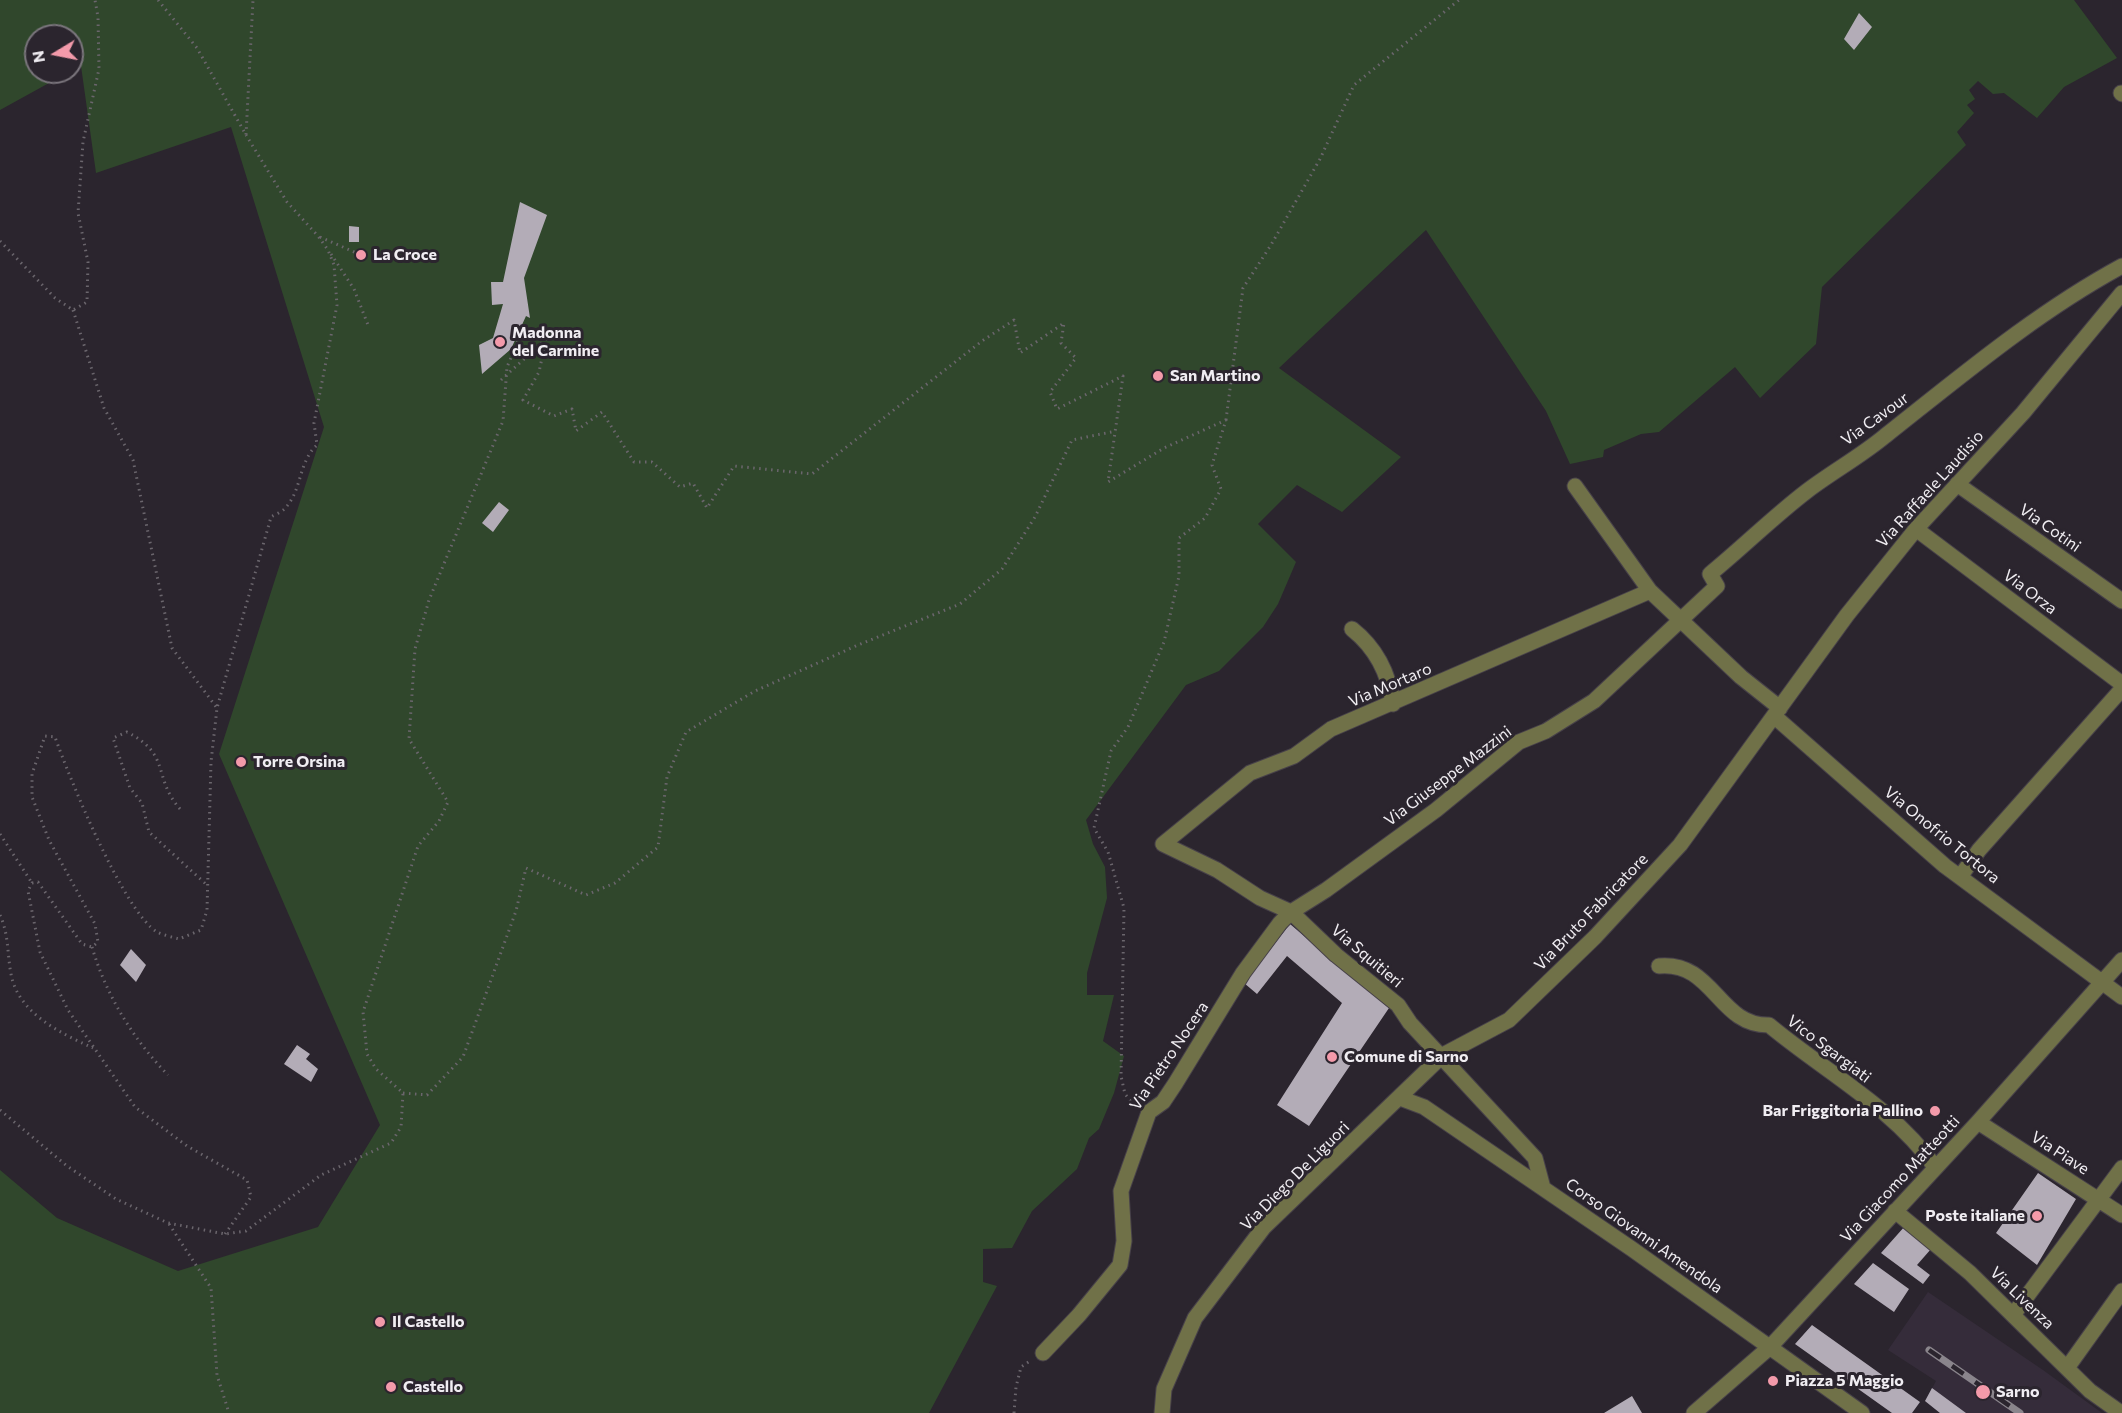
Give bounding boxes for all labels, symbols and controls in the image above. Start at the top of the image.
north arrow [24,24,84,84]
text: N [27,49,48,64]
place label: La Croce [373,245,437,265]
marker: La Croce [354,248,368,262]
place label: Madonna del Carmine [512,323,599,361]
marker: Madonna del Carmine [493,335,507,349]
place label: San Martino [1170,366,1261,386]
marker: San Martino [1151,369,1165,383]
street label: Via Cavour [1838,388,1912,450]
street label: Via Raffaele Laudisio [1872,427,1988,551]
street label: Via Cotini [2015,500,2085,556]
street label: Via Orza [1999,566,2061,618]
street label: Via Mortaro [1346,659,1434,711]
street label: Via Giuseppe Mazzini [1381,722,1515,830]
place label: Torre Orsina [253,752,345,772]
marker: Torre Orsina [234,755,248,769]
street label: Via Onofrio Tortora [1880,782,2004,888]
street label: Via Bruto Fabricatore [1530,849,1652,975]
street label: Via Squitieri [1327,920,1407,992]
street label: Via Pietro Nocera [1126,998,1212,1114]
street label: Vico Sgargiati [1783,1011,1875,1087]
place label: Comune di Sarno [1344,1047,1469,1067]
marker: Comune di Sarno [1325,1050,1339,1064]
place label: Bar Friggitoria Pallino [1763,1101,1923,1121]
marker: Bar Friggitoria Pallino [1928,1104,1942,1118]
street label: Via Giacomo Matteotti [1836,1112,1964,1246]
street label: Via Diego De Liguori [1237,1118,1353,1234]
street label: Via Piave [2027,1127,2093,1179]
street label: Corso Giovanni Amendola [1562,1174,1726,1298]
place label: Poste italiane [1925,1206,2025,1226]
marker: Poste italiane [2030,1209,2044,1223]
street label: Via Livenza [1986,1263,2058,1333]
place label: Il Castello [392,1312,465,1332]
marker: Il Castello [373,1315,387,1329]
place label: Piazza 5 Maggio [1785,1371,1904,1391]
marker: Piazza 5 Maggio [1766,1374,1780,1388]
place label: Castello [403,1377,463,1397]
marker: Castello [384,1380,398,1394]
place label: Sarno [1996,1382,2039,1402]
marker: Sarno [1974,1383,1992,1401]

